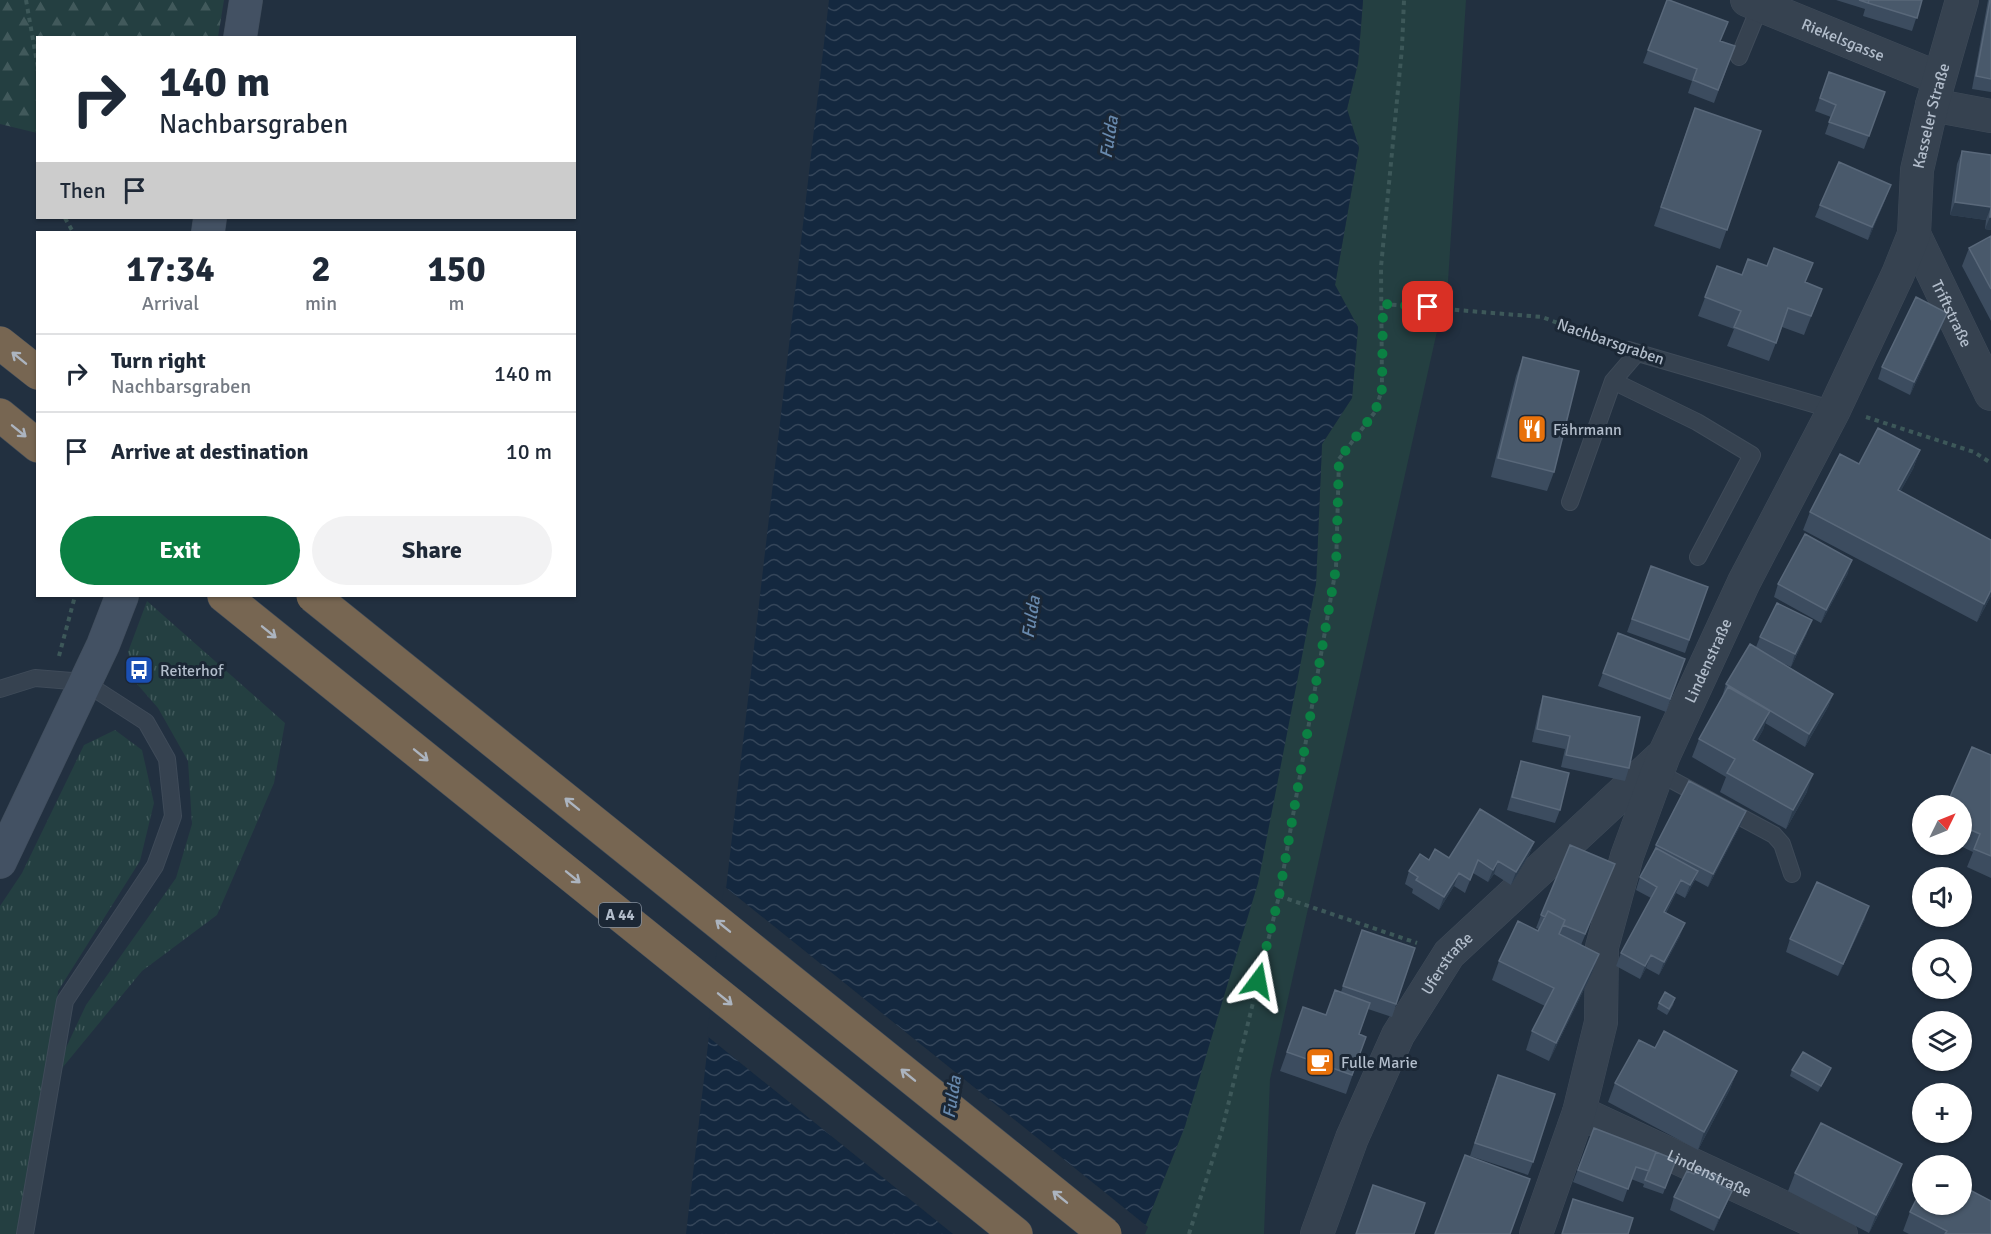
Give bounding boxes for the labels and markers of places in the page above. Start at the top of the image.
pin [1402,281,1453,332]
restaurant icon: Fährmann [1516,413,1548,445]
place label: Fährmann [1553,420,1622,440]
bus stop icon: Reiterhof [123,654,155,686]
place label: Reiterhof [160,661,224,681]
cafe icon: Fulle Marie [1304,1046,1336,1078]
place label: Fulle Marie [1341,1053,1418,1073]

